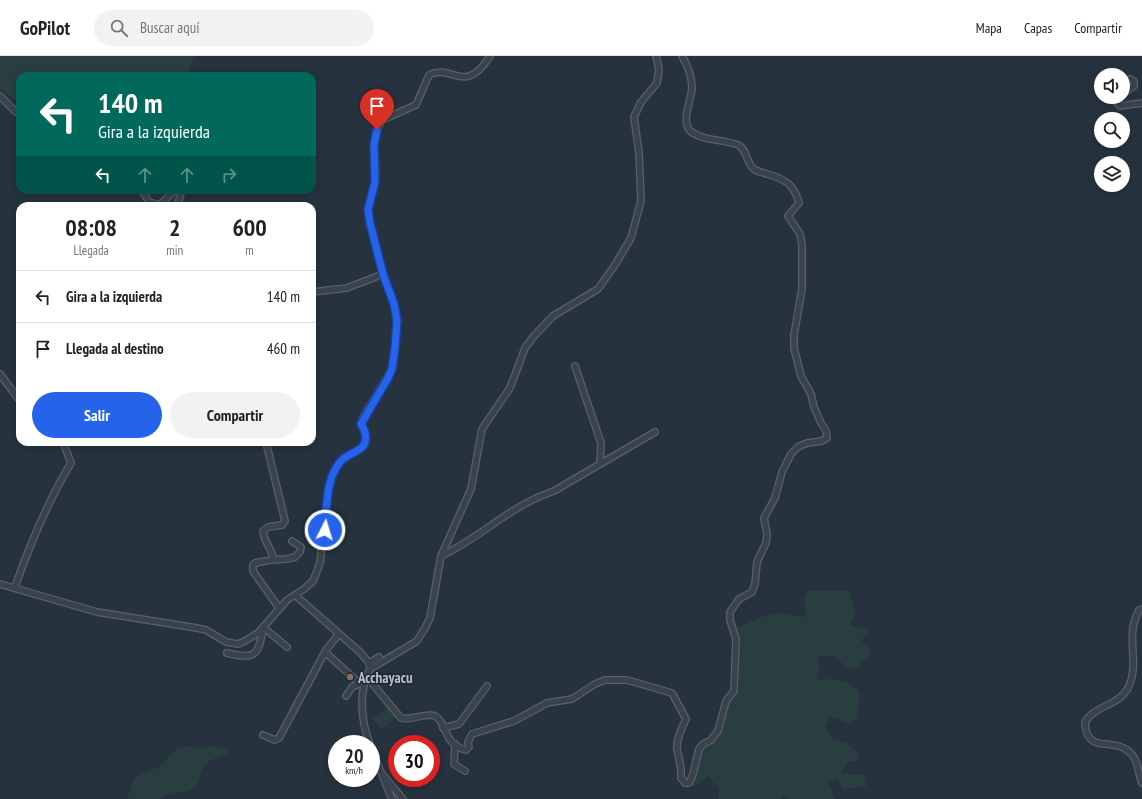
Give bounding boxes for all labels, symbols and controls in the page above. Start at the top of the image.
search box [94,10,374,46]
text: GoPilot [20,16,70,40]
icon: search [108,17,130,39]
text: Buscar aquí [140,18,199,37]
text: Mapa [976,19,1002,37]
text: Capas [1024,19,1052,37]
text: Compartir [1074,19,1122,37]
map controls [1094,68,1130,192]
button: sound [1094,68,1130,104]
text: 140 m [98,84,162,121]
icon: left [32,88,84,140]
pin [360,89,394,130]
icon: arrive [366,95,388,117]
button: search [1094,112,1130,148]
text: Gira a la izquierda [98,120,210,143]
button: layers [1094,156,1130,192]
icon: left [92,164,114,186]
icon: ahead [134,164,156,186]
icon: ahead [176,164,198,186]
icon: right [218,164,240,186]
text: 08:08 [65,212,117,243]
text: 2 [169,212,180,243]
text: 600 [232,212,267,243]
text: Llegada [73,242,109,259]
text: min [166,242,183,259]
text: m [245,242,254,259]
icon: left [32,286,54,308]
text: Gira a la izquierda [66,287,162,306]
text: 140 m [267,287,300,306]
icon: arrive [32,338,54,360]
text: Llegada al destino [66,339,164,358]
text: 460 m [267,339,300,358]
button: Salir [32,392,162,438]
button: Compartir [170,392,300,438]
position arrow [304,509,346,551]
place label: Acchayacu [357,668,413,687]
marker: Acchayacu [345,672,355,682]
speed limit sign: 30 [388,735,440,787]
text: 20 [344,743,364,769]
text: km/h [345,764,363,777]

